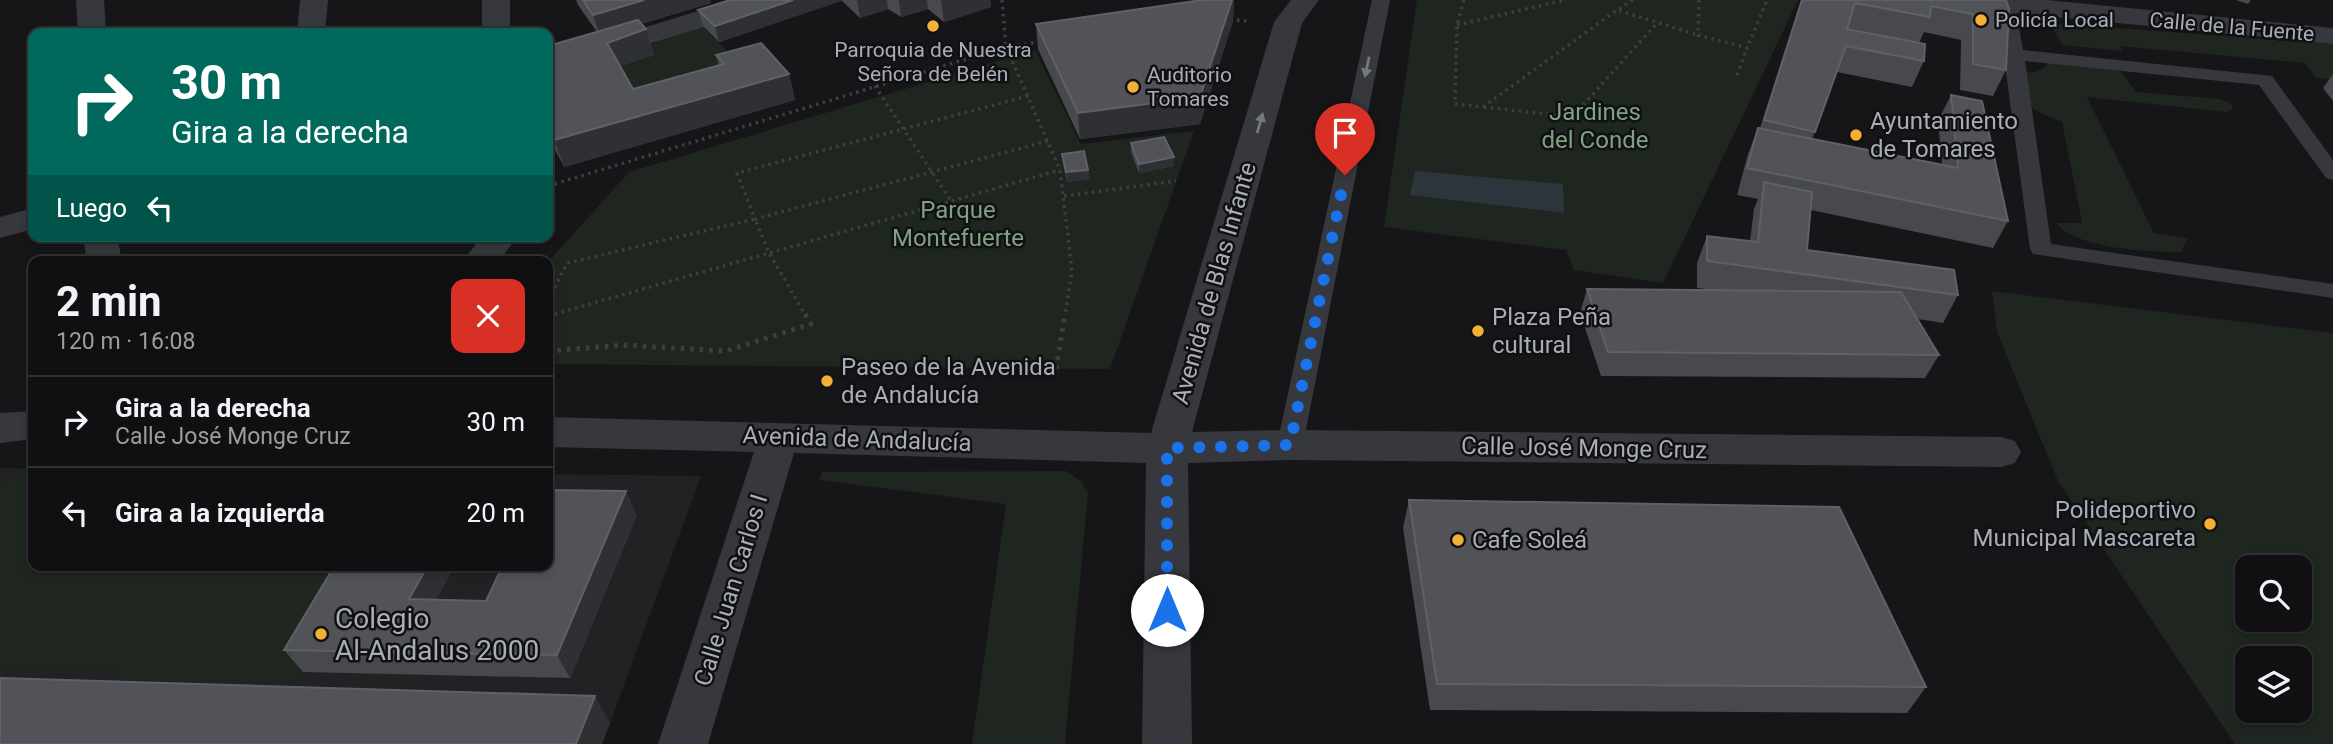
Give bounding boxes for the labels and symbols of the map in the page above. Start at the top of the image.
place label: Policía Local [1995,8,2114,32]
street label: Calle de la Fuente [2149,8,2315,46]
marker: Policía Local [1973,12,1989,28]
marker: Parroquia de Nuestra Señora de Belén [925,18,941,34]
place label: Parroquia de Nuestra Señora de Belén [834,38,1032,86]
one-way arrow [1362,56,1373,78]
place label: Auditorio Tomares [1147,63,1232,111]
marker: Auditorio Tomares [1125,79,1141,95]
park label: Jardines del Conde [1542,98,1648,154]
pin [1315,103,1375,175]
place label: Ayuntamiento de Tomares [1870,107,2018,163]
one-way arrow [1255,113,1265,134]
marker: Ayuntamiento de Tomares [1848,127,1864,143]
street label: Avenida de Blas Infante [1166,159,1262,407]
park label: Parque Montefuerte [892,196,1024,252]
place label: Plaza Peña cultural [1492,303,1611,359]
marker: Plaza Peña cultural [1470,323,1486,339]
place label: Paseo de la Avenida de Andalucía [841,353,1056,409]
marker: Paseo de la Avenida de Andalucía [819,373,835,389]
street label: Avenida de Andalucía [742,421,972,457]
street label: Calle José Monge Cruz [1461,432,1707,464]
street label: Calle Juan Carlos I [689,491,773,689]
place label: Polideportivo Municipal Mascareta [1972,496,2196,552]
marker: Polideportivo Municipal Mascareta [2202,516,2218,532]
place label: Cafe Soleá [1472,526,1587,554]
marker: Cafe Soleá [1450,532,1466,548]
position arrow [1130,573,1204,647]
place label: Colegio Al-Andalus 2000 [335,602,539,667]
marker: Colegio Al-Andalus 2000 [313,626,329,642]

